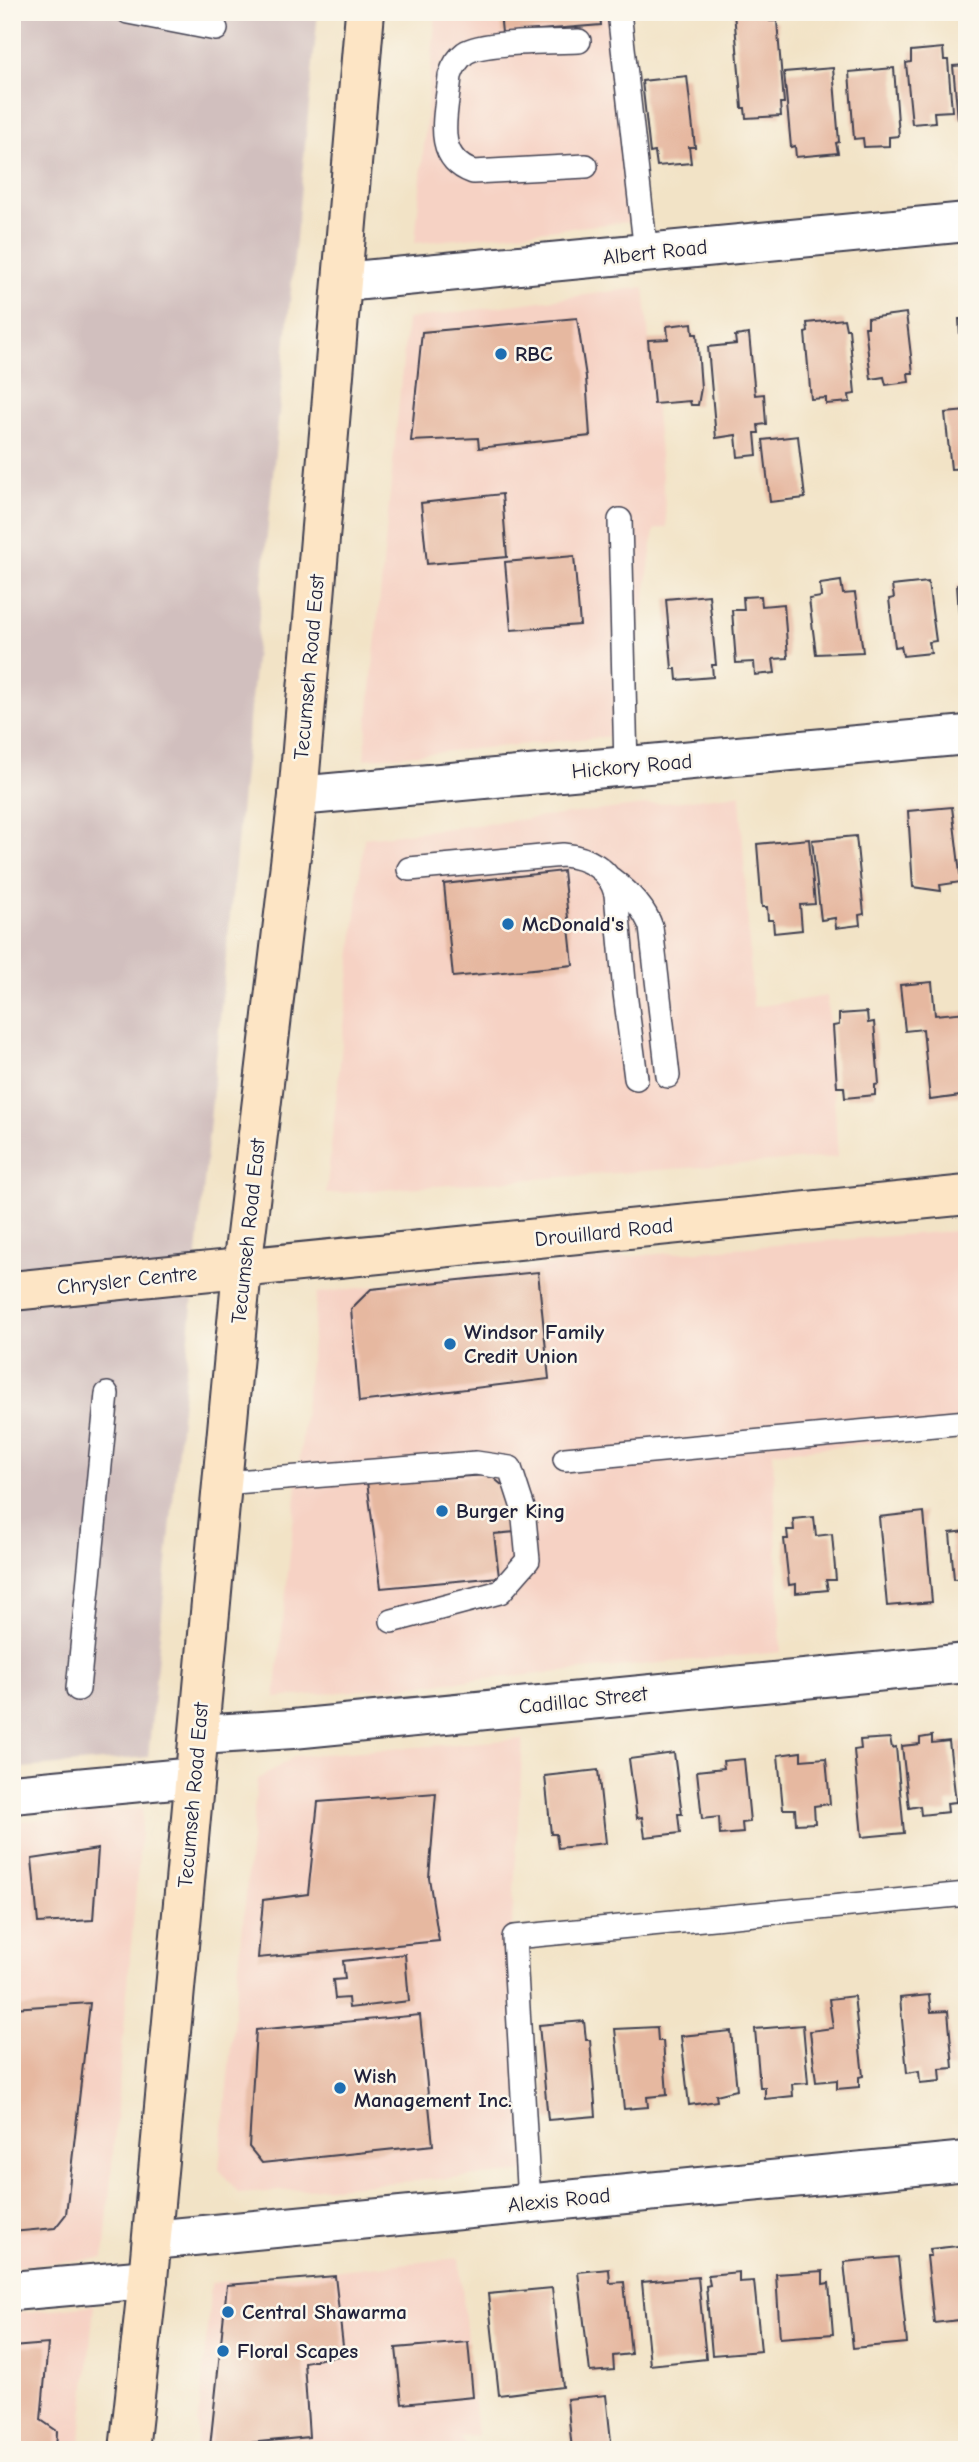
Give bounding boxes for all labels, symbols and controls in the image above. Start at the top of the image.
street label: Albert Road [601,235,709,269]
place label: RBC [515,342,553,366]
marker: RBC [493,346,509,362]
street label: Tecumseh Road East [289,572,329,761]
street label: Hickory Road [571,749,693,783]
place label: McDonald's [522,912,624,936]
marker: McDonald's [500,916,516,932]
street label: Tecumseh Road East [226,1136,270,1325]
street label: Drouillard Road [534,1213,674,1251]
street label: Chrysler Centre [56,1261,198,1299]
place label: Windsor Family Credit Union [464,1320,605,1368]
marker: Windsor Family Credit Union [442,1336,458,1352]
place label: Burger King [456,1499,565,1523]
marker: Burger King [434,1503,450,1519]
street label: Cadillac Street [517,1681,650,1719]
street label: Tecumseh Road East [173,1700,213,1889]
place label: Wish Management Inc. [354,2064,512,2112]
marker: Wish Management Inc. [332,2080,348,2096]
street label: Alexis Road [506,2183,612,2217]
place label: Central Shawarma [242,2300,407,2324]
marker: Central Shawarma [220,2304,236,2320]
place label: Floral Scapes [237,2339,358,2363]
marker: Floral Scapes [215,2343,231,2359]

